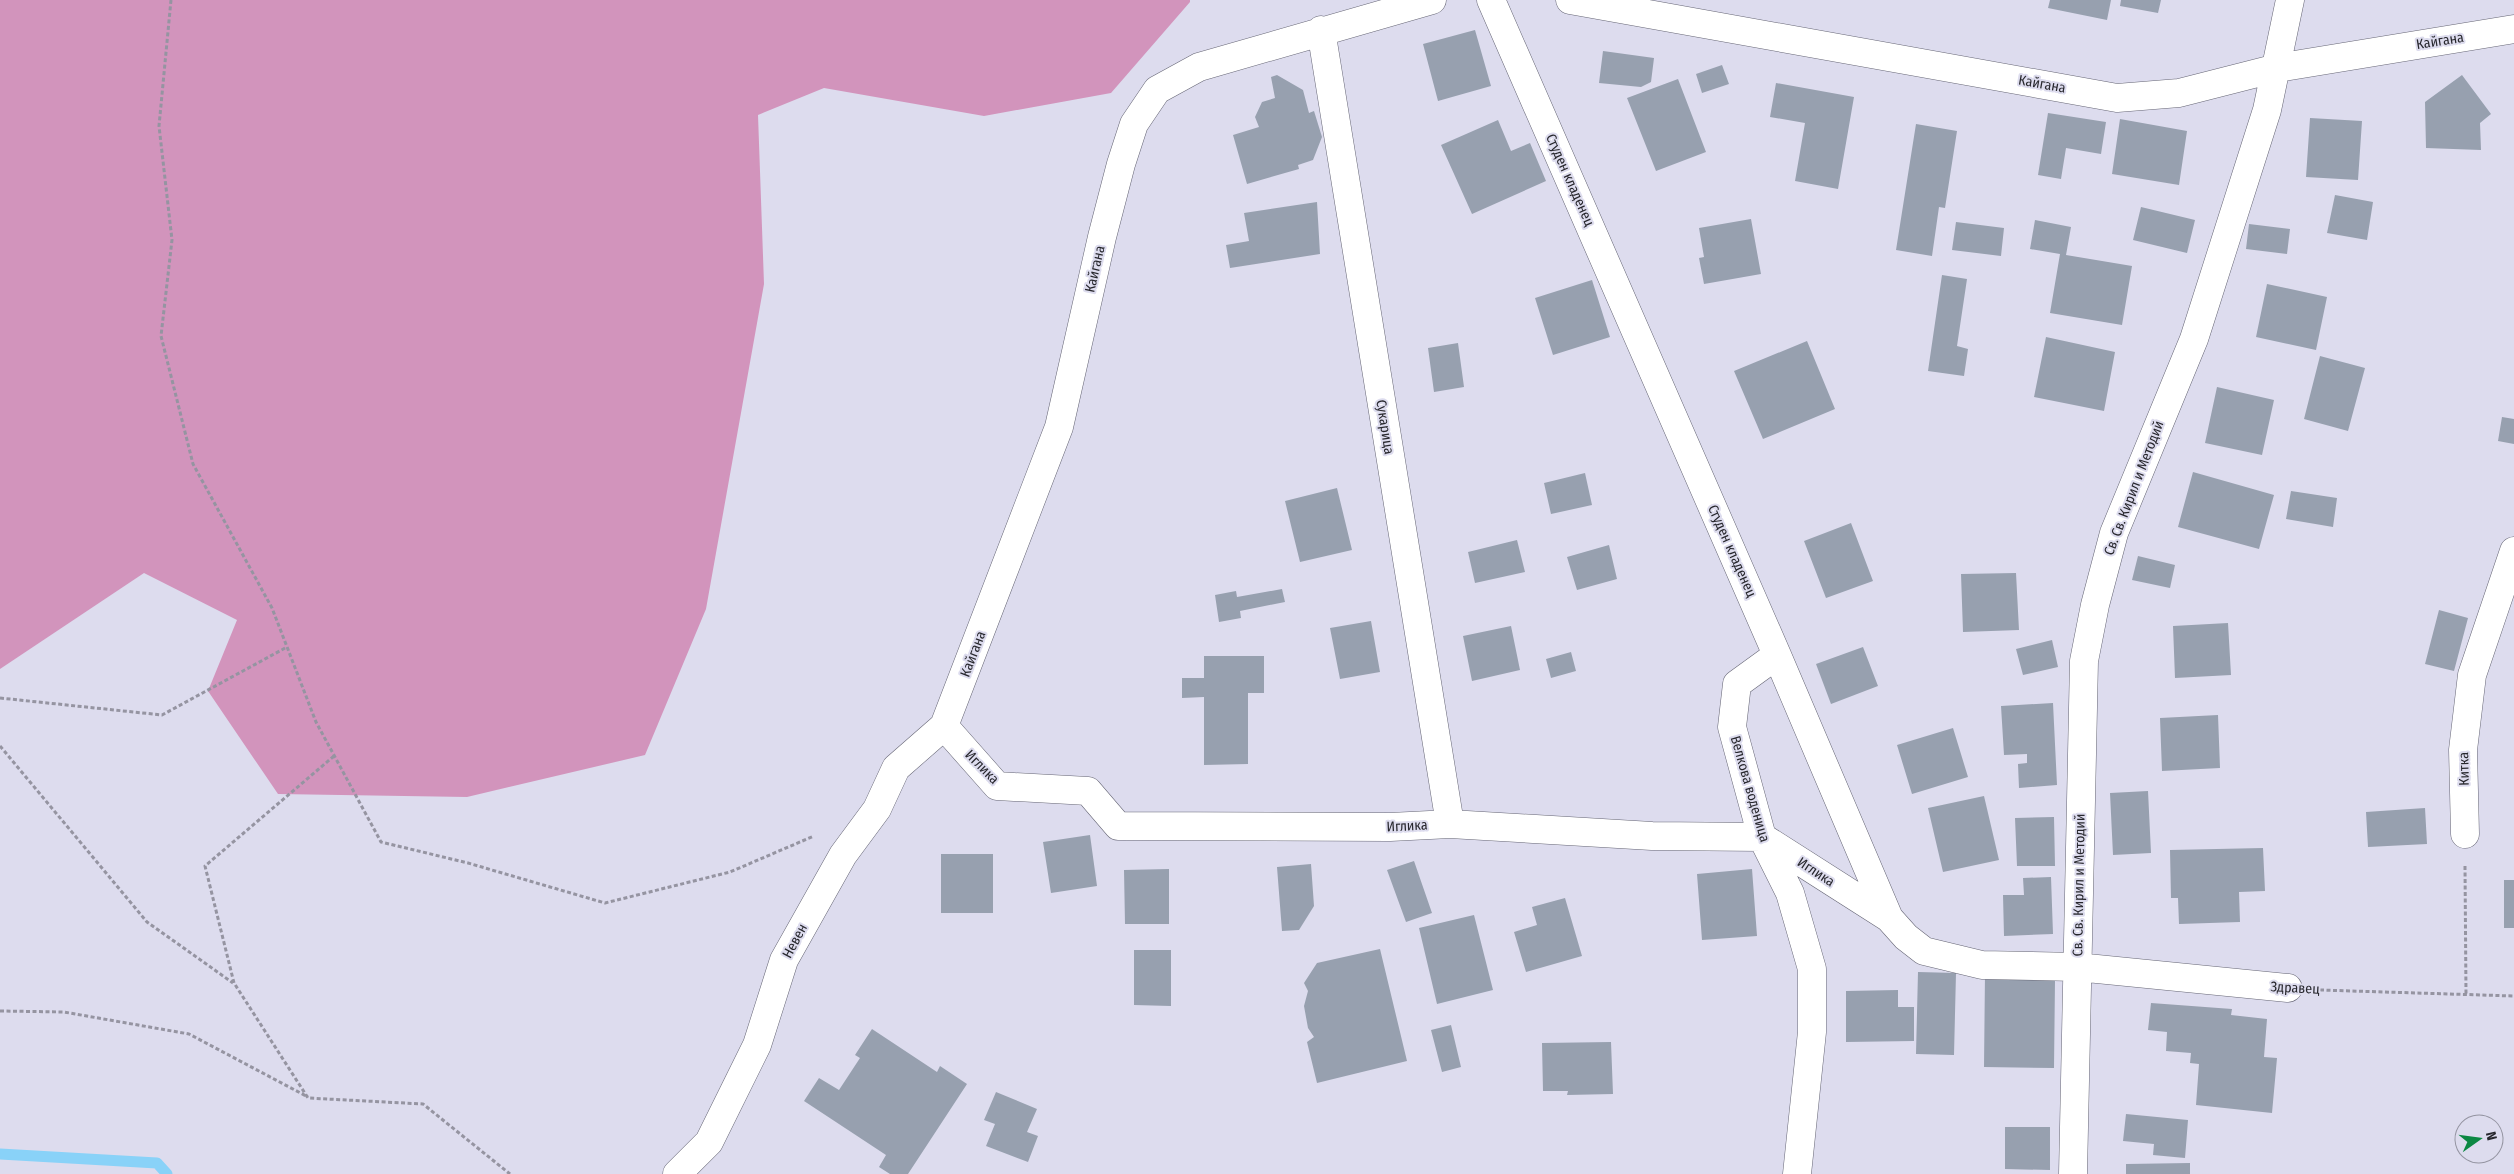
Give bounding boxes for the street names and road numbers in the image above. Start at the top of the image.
street label: Кайгана [2415,29,2465,53]
street label: Кайгана [2017,71,2067,97]
street label: Студен кладенец [1542,131,1598,229]
street label: Кайгана [1081,244,1109,294]
street label: Сукарица [1372,398,1398,456]
street label: Св. Св. Кирил и Методий [2100,418,2168,558]
street label: Студен кладенец [1704,502,1760,600]
street label: Кайгана [956,628,990,679]
street label: Велкова воденица [1727,734,1773,844]
street label: Иглика [961,746,1003,788]
street label: Китка [2455,752,2473,786]
street label: Св. Св. Кирил и Методий [2069,813,2089,957]
street label: Иглика [1386,816,1428,836]
street label: Иглика [1794,854,1838,890]
street label: Невен [779,921,811,961]
street label: Здравец [2270,978,2321,998]

